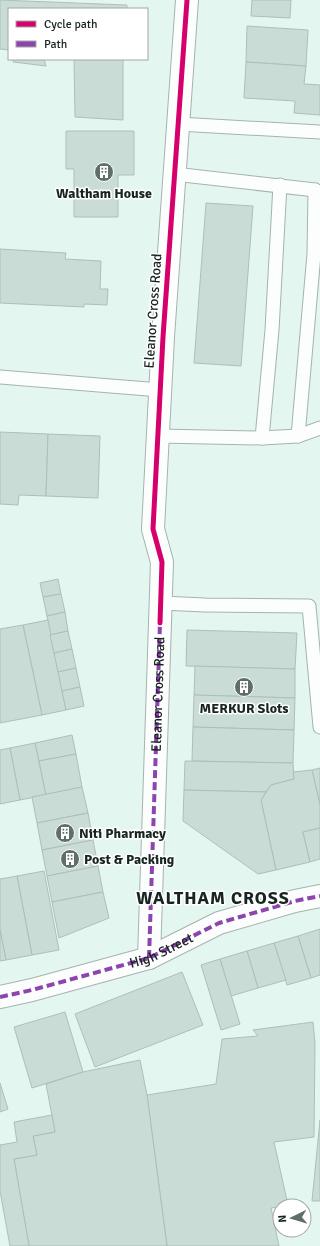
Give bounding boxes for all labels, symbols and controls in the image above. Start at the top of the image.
legend [8,8,148,60]
text: Cycle path [44,17,97,32]
text: Path [44,37,67,52]
building icon: Waltham House [93,161,115,183]
place label: Waltham House [56,185,152,202]
street label: Eleanor Cross Road [141,253,165,369]
street label: Eleanor Cross Road [147,636,168,752]
building icon: MERKUR Slots [233,676,255,698]
place label: MERKUR Slots [200,700,288,717]
building icon: Niti Pharmacy [54,822,76,844]
place label: Niti Pharmacy [79,825,166,842]
building icon: Post & Packing [59,848,81,870]
place label: Post & Packing [84,851,175,868]
district label: WALTHAM CROSS [136,887,290,909]
street label: High Street [127,929,196,971]
north arrow [272,1198,312,1238]
text: N [276,1214,289,1223]

